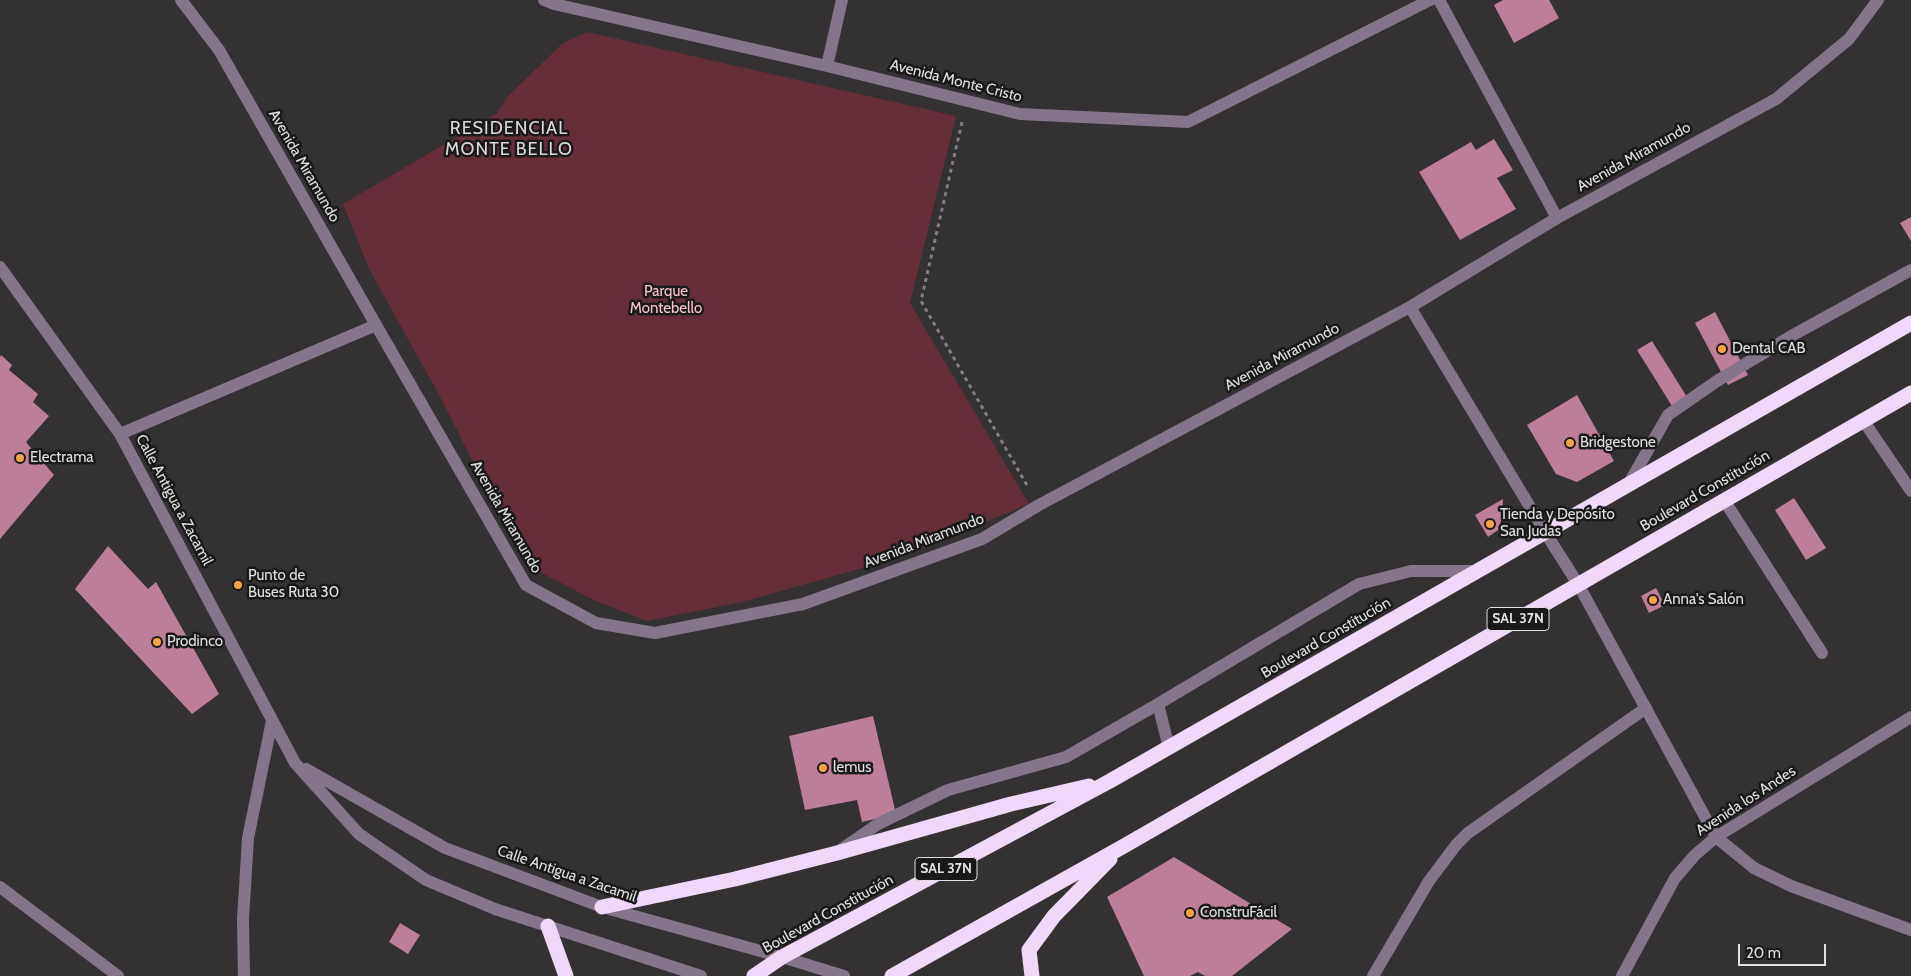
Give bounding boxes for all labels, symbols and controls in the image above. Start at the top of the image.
street label: Avenida Monte Cristo [888,56,1024,106]
street label: Avenida Miramundo [264,106,344,226]
district label: RESIDENCIAL MONTE BELLO [444,118,574,160]
street label: Avenida Miramundo [1574,118,1694,196]
park label: Parque Montebello [630,283,702,318]
street label: Avenida Miramundo [1222,319,1342,395]
place label: Dental CAB [1732,340,1805,358]
marker: Dental CAB [1716,343,1728,355]
street label: Calle Antigua a Zacamil [132,431,216,569]
place label: Bridgestone [1580,434,1656,452]
marker: Bridgestone [1564,437,1576,449]
street label: Boulevard Constitución [1637,447,1773,535]
place label: Electrama [30,449,94,467]
marker: Electrama [14,452,26,464]
street label: Avenida Miramundo [466,457,546,577]
place label: Tienda y Depósito San Judas [1500,506,1615,541]
street label: Avenida Miramundo [861,510,987,572]
marker: Tienda y Depósito San Judas [1484,518,1496,530]
place label: Punto de Buses Ruta 30 [248,567,339,602]
marker: Punto de Buses Ruta 30 [232,579,244,591]
place label: Anna's Salón [1663,591,1744,609]
street label: Boulevard Constitución [1258,594,1394,682]
marker: Anna's Salón [1647,594,1659,606]
road number: SAL 37N [1487,608,1549,630]
place label: Prodinco [167,633,223,651]
marker: Prodinco [151,636,163,648]
place label: lemus [833,759,871,777]
marker: lemus [817,762,829,774]
street label: Avenida los Andes [1693,762,1799,840]
street label: Calle Antigua a Zacamil [495,842,639,906]
road number: SAL 37N [915,858,977,881]
street label: Boulevard Constitución [760,871,896,957]
place label: ConstruFácil [1200,904,1277,922]
marker: ConstruFácil [1184,907,1196,919]
scale bar [1741,934,1828,966]
text: 20 m [1746,944,1781,962]

